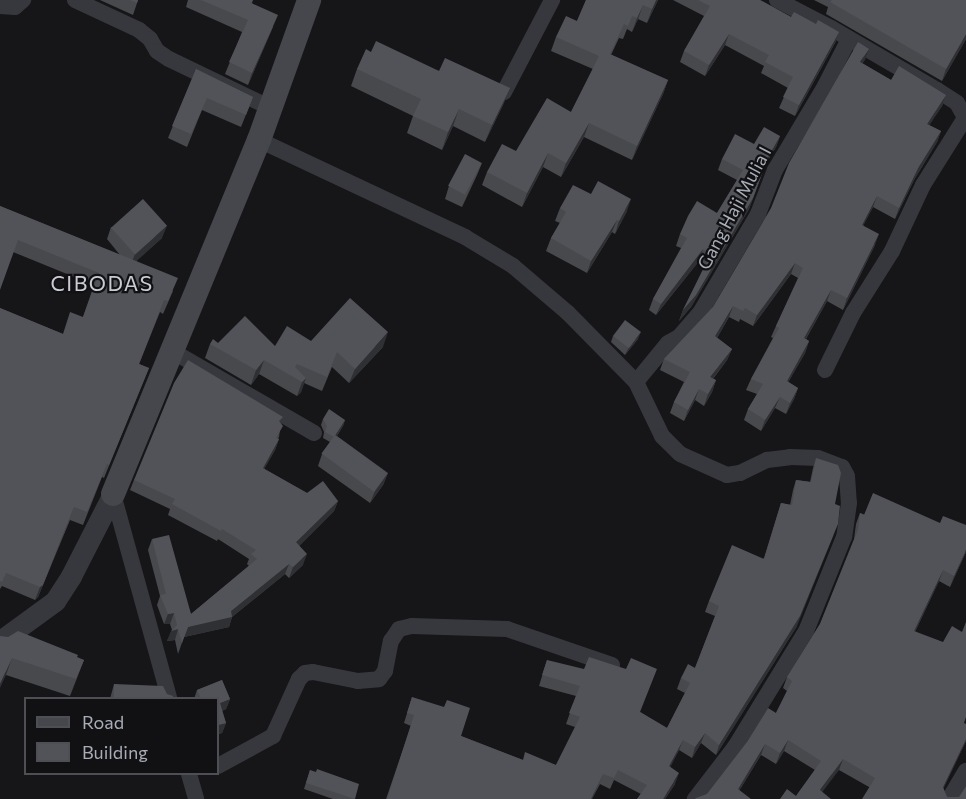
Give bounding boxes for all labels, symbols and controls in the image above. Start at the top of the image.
street label: Gang Haji Mulia I [693,143,775,273]
district label: CIBODAS [50,270,154,296]
legend [24,697,219,775]
text: Road [82,711,124,733]
text: Building [82,741,148,763]

